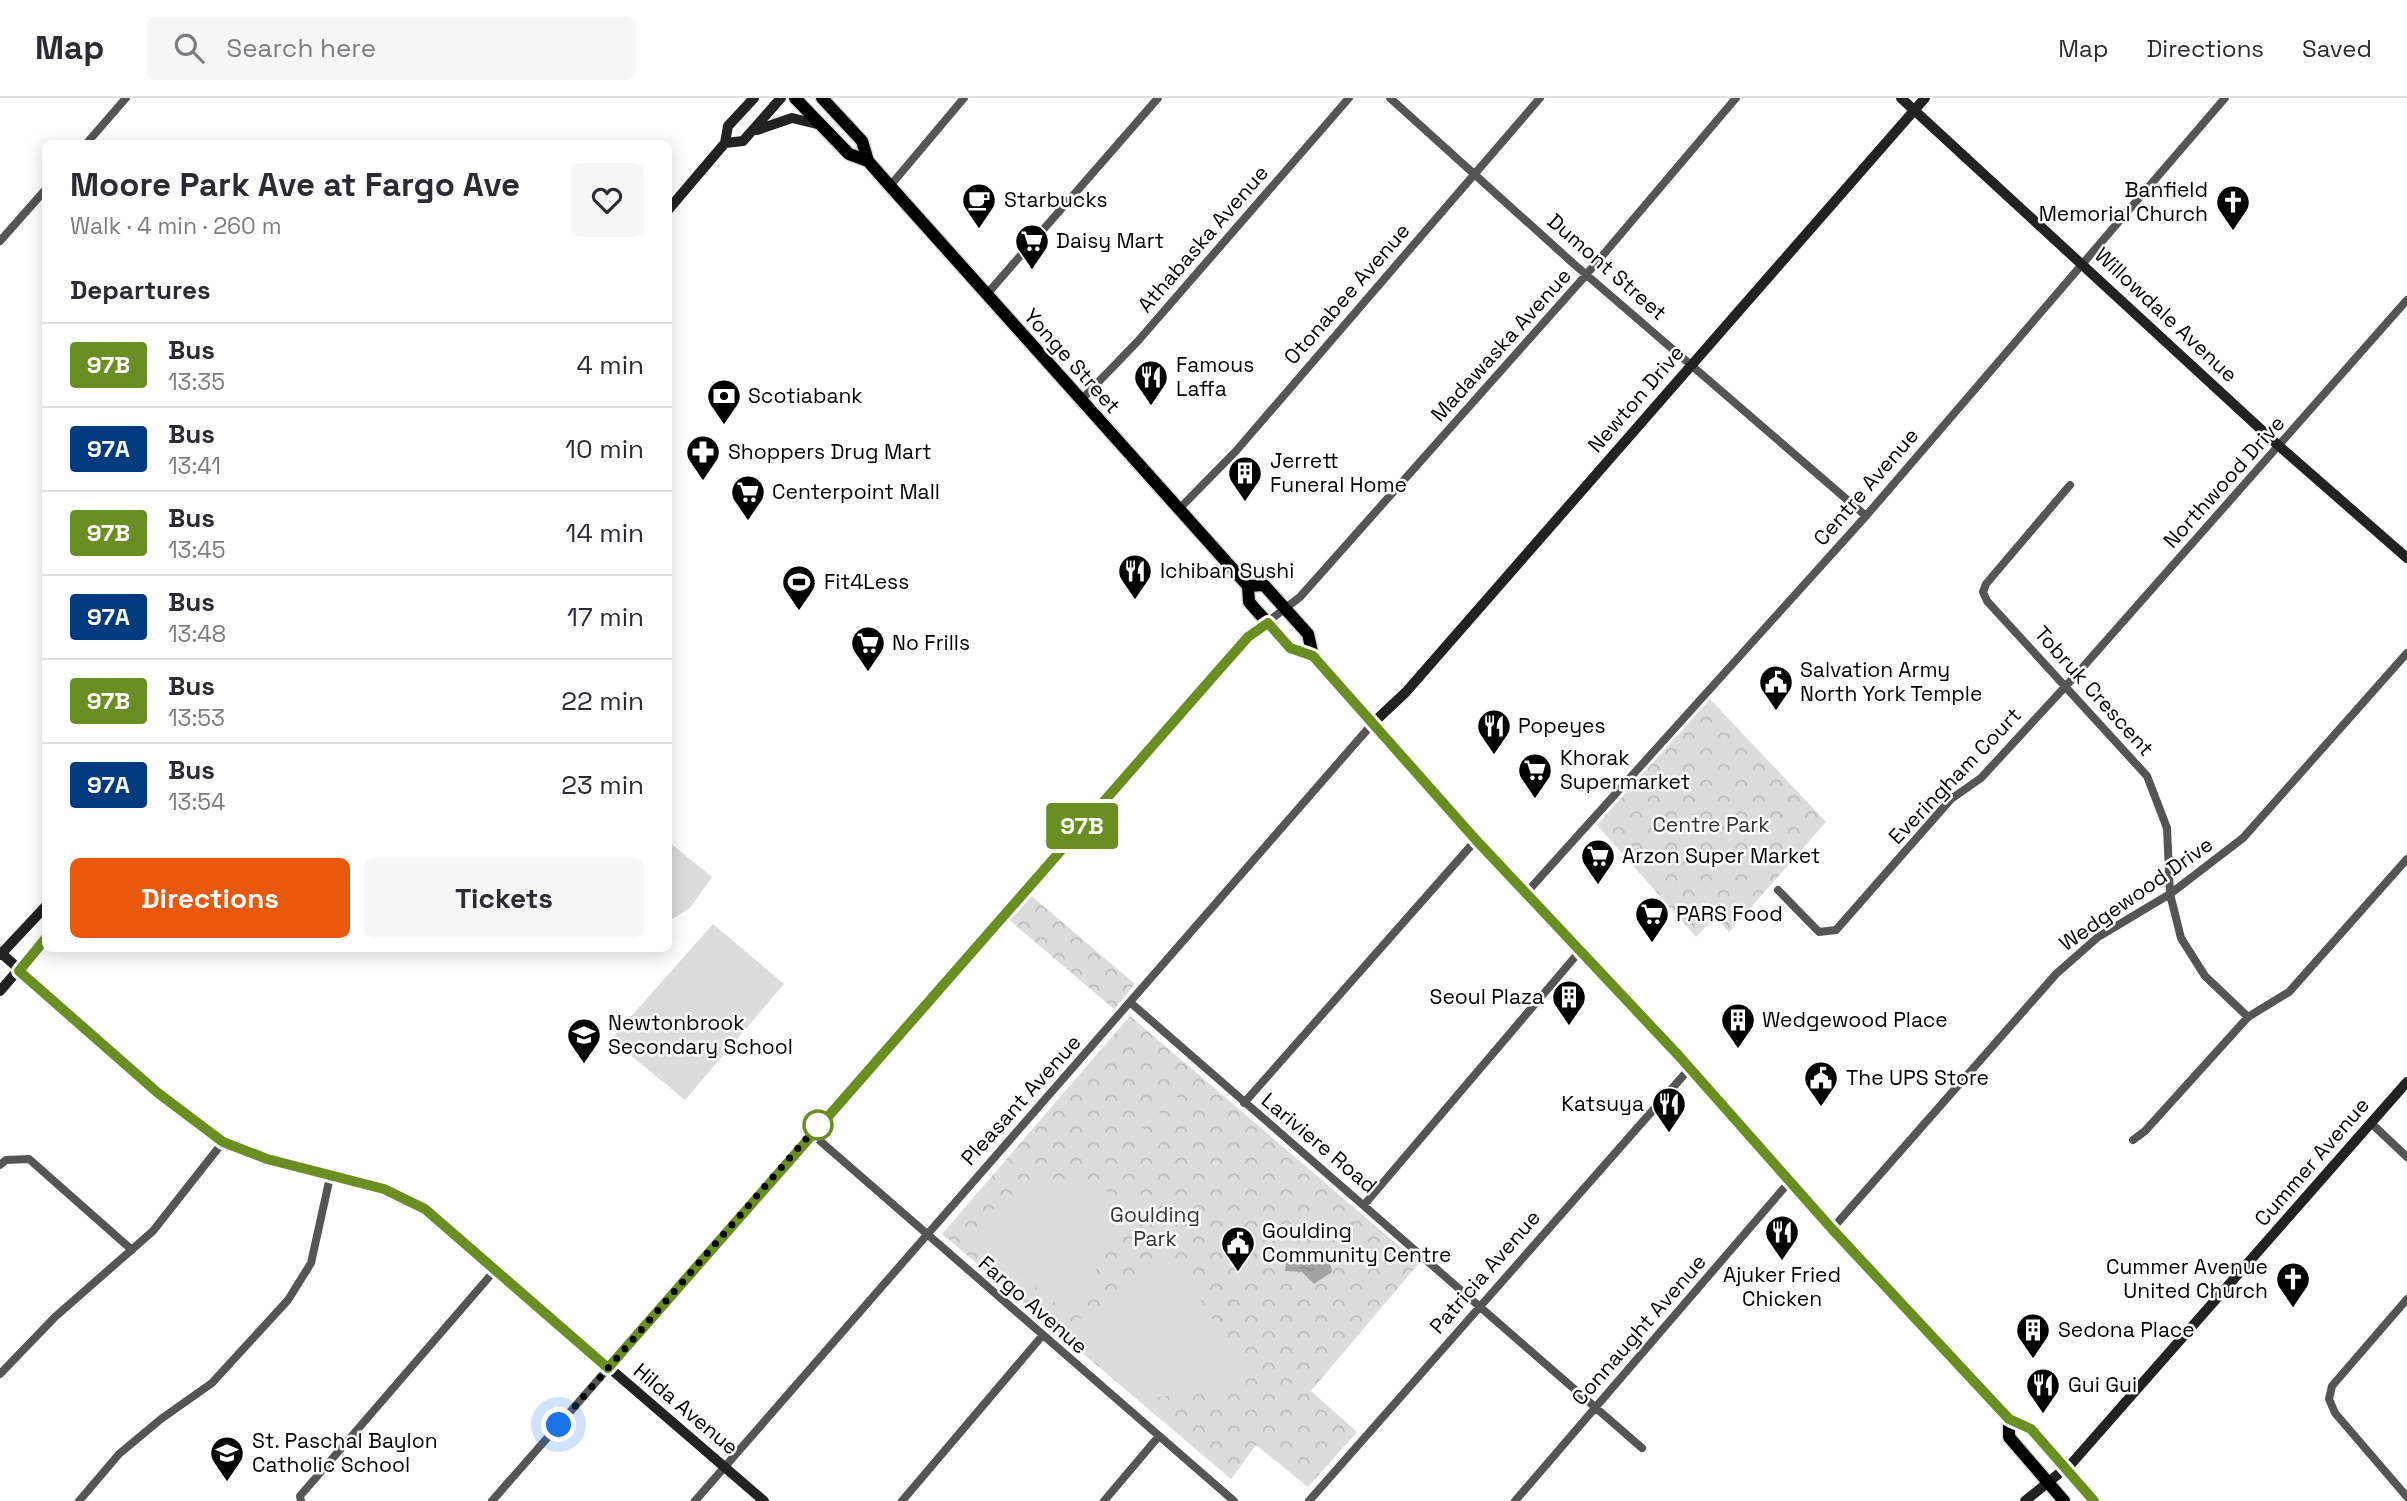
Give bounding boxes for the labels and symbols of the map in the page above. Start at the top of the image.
street label: Athabaska Avenue [1131,159,1274,318]
place label: Banfield Memorial Church [2039,176,2208,227]
cafe icon: Starbucks [960,181,998,230]
church icon: Banfield Memorial Church [2214,183,2252,232]
place label: Starbucks [1004,186,1108,213]
street label: Dumont Street [1542,207,1673,326]
street label: Otonabee Avenue [1278,217,1416,370]
supermarket icon: Daisy Mart [1013,222,1051,271]
place label: Daisy Mart [1056,227,1164,254]
street label: Willowdale Avenue [2089,241,2243,388]
street label: Madawaska Avenue [1425,262,1577,427]
street label: Yonge Street [1018,302,1127,419]
street label: Newton Drive [1582,339,1690,458]
place label: Famous Laffa [1176,351,1254,402]
restaurant icon: Famous Laffa [1132,358,1170,407]
bank icon: Scotiabank [705,377,743,426]
place label: Scotiabank [748,382,863,409]
street label: Northwood Drive [2157,410,2290,554]
street label: Centre Avenue [1807,422,1924,551]
pharmacy icon: Shoppers Drug Mart [684,433,722,482]
place label: Shoppers Drug Mart [728,438,932,465]
place label: Jerrett Funeral Home [1270,447,1407,498]
building icon: Jerrett Funeral Home [1226,454,1264,503]
supermarket icon: Centerpoint Mall [729,473,767,522]
place label: Centerpoint Mall [772,478,940,505]
restaurant icon: Ichiban Sushi [1116,552,1154,601]
place label: Ichiban Sushi [1160,557,1294,584]
sports icon: Fit4Less [780,563,818,612]
place label: Fit4Less [824,568,909,595]
street label: Tobruk Crescent [2029,620,2160,761]
supermarket icon: No Frills [849,624,887,673]
place label: No Frills [892,629,970,656]
place label: Salvation Army North York Temple [1800,656,1982,707]
public building icon: Salvation Army North York Temple [1757,663,1795,712]
street label: Everingham Court [1882,702,2027,850]
restaurant icon: Popeyes [1475,707,1513,756]
place label: Popeyes [1518,712,1606,739]
place label: Khorak Supermarket [1560,744,1690,795]
supermarket icon: Khorak Supermarket [1516,751,1554,800]
line badge: 97B [1042,803,1122,849]
park label: Centre Park [1652,811,1770,838]
street label: Wedgewood Drive [2054,830,2218,957]
supermarket icon: Arzon Super Market [1579,837,1617,886]
place label: Arzon Super Market [1622,842,1821,869]
supermarket icon: PARS Food [1633,895,1671,944]
place label: PARS Food [1676,900,1783,927]
building icon: Seoul Plaza [1550,978,1588,1027]
place label: Seoul Plaza [1430,983,1544,1010]
building icon: Wedgewood Place [1719,1001,1757,1050]
place label: Wedgewood Place [1762,1006,1948,1033]
place label: Newtonbrook Secondary School [608,1009,793,1060]
school or university icon: Newtonbrook Secondary School [565,1016,603,1065]
street label: Pleasant Avenue [955,1029,1086,1171]
public building icon: The UPS Store [1802,1059,1840,1108]
place label: The UPS Store [1846,1064,1989,1091]
restaurant icon: Katsuya [1650,1085,1688,1134]
street label: Lariviere Road [1256,1087,1383,1199]
place label: Katsuya [1561,1090,1644,1117]
street label: Cummer Avenue [2248,1092,2375,1232]
unlabelled marker [803,1110,833,1140]
park label: Goulding Park [1110,1201,1200,1252]
street label: Patricia Avenue [1423,1204,1546,1339]
restaurant icon: Ajuker Fried Chicken [1763,1213,1801,1262]
place label: Goulding Community Centre [1262,1217,1451,1268]
public building icon: Goulding Community Centre [1219,1224,1257,1273]
street label: Connaught Avenue [1565,1248,1712,1411]
street label: Fargo Avenue [973,1250,1094,1360]
place label: Cummer Avenue United Church [2106,1253,2268,1304]
church icon: Cummer Avenue United Church [2274,1260,2312,1309]
place label: Ajuker Fried Chicken [1723,1261,1841,1312]
building icon: Sedona Place [2014,1311,2052,1360]
place label: Sedona Place [2058,1316,2195,1343]
street label: Hilda Avenue [628,1357,744,1460]
restaurant icon: Gui Gui [2024,1366,2062,1415]
place label: Gui Gui [2068,1371,2137,1398]
your location [541,1407,576,1442]
place label: St. Paschal Baylon Catholic School [252,1427,438,1478]
school or university icon: St. Paschal Baylon Catholic School [208,1434,246,1483]

